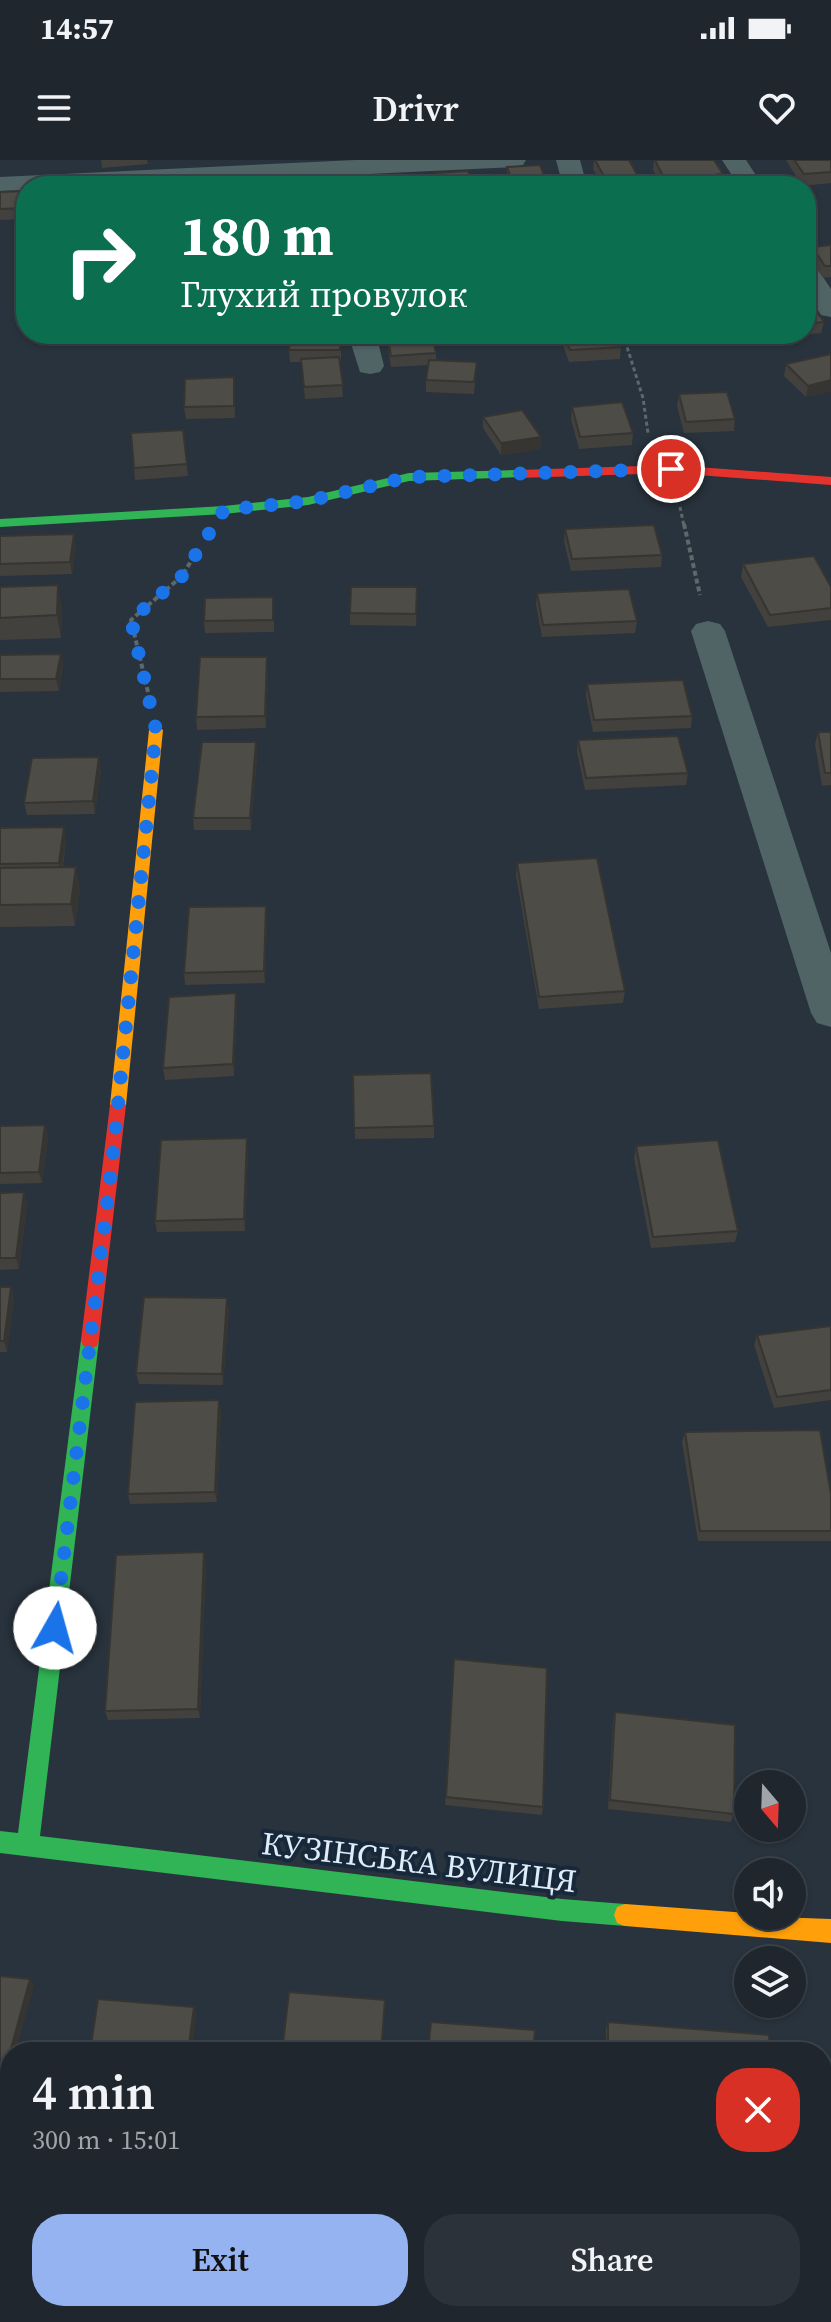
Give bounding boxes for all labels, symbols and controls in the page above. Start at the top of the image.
text: 14:57 [40,8,114,49]
text: Drivr [372,84,459,133]
icon: menu [32,86,76,130]
icon: heart [755,86,799,130]
text: 180 m [180,197,334,274]
icon: right [48,208,152,312]
text: Глухий провулок [180,270,467,319]
pin [637,435,705,503]
icon: arrive [649,447,693,491]
position arrow [13,1586,97,1670]
north arrow [734,1770,806,1842]
map controls [734,1770,806,2018]
street label: КУЗІНСЬКА ВУЛИЦЯ [259,1821,579,1903]
button: sound [734,1858,806,1930]
button: layers [734,1946,806,2018]
text: 4 min [32,2059,155,2125]
button: close [716,2068,800,2152]
text: 300 m · 15:01 [32,2122,180,2158]
button: Exit [32,2214,408,2306]
button: Share [424,2214,800,2306]

